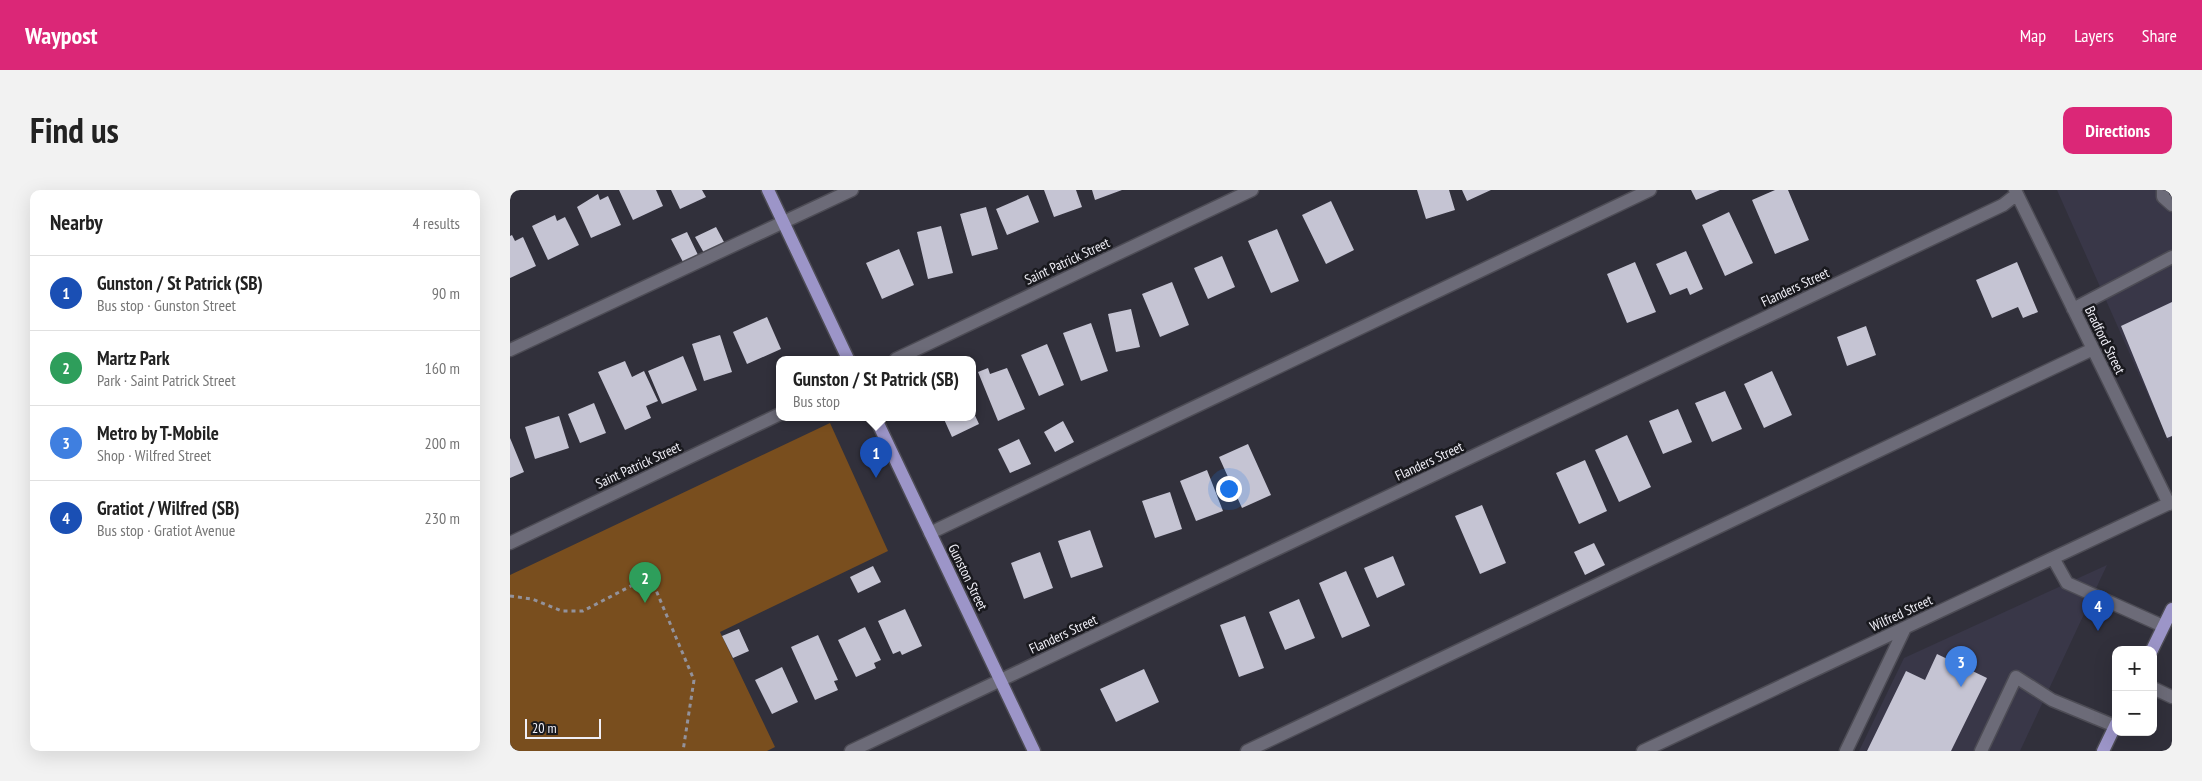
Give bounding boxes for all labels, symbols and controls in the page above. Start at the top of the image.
text: Waypost [25,20,98,51]
text: Map [2020,24,2046,47]
text: Layers [2074,24,2114,47]
text: Share [2142,24,2177,47]
text: Find us [30,107,119,153]
button: Directions [2063,107,2172,154]
text: Nearby [50,209,103,236]
text: 4 results [413,213,460,233]
street label: Saint Patrick Street [1022,233,1113,289]
street label: Flanders Street [1758,263,1832,311]
text: Gunston / St Patrick (SB) [97,271,263,295]
text: 1 [62,283,70,303]
text: 90 m [432,283,460,303]
text: Bus stop · Gunston Street [97,295,236,315]
street label: Bradford Street [2081,303,2129,377]
text: Martz Park [97,346,170,370]
popup [776,356,976,421]
text: 2 [62,358,70,378]
text: 160 m [425,358,460,378]
text: Gunston / St Patrick (SB) [793,367,959,391]
text: Park · Saint Patrick Street [97,370,236,390]
text: Bus stop [793,391,840,411]
text: Metro by T-Mobile [97,421,219,445]
text: 3 [62,433,70,453]
text: 200 m [425,433,460,453]
street label: Saint Patrick Street [593,437,684,493]
pin: 1 [860,437,892,478]
street label: Flanders Street [1392,437,1466,485]
text: Shop · Wilfred Street [97,445,211,465]
your location [1216,476,1242,502]
text: Gratiot / Wilfred (SB) [97,496,240,520]
text: 4 [62,508,70,528]
text: 230 m [425,508,460,528]
text: Bus stop · Gratiot Avenue [97,520,235,540]
street label: Gunston Street [944,541,992,613]
pin: 2 [629,562,661,603]
pin: 4 [2082,590,2114,631]
street label: Wilfred Street [1867,591,1935,635]
street label: Flanders Street [1026,610,1100,658]
pin: 3 [1945,646,1977,687]
map controls [2112,646,2157,736]
button: + [2112,646,2157,691]
button: − [2112,691,2157,736]
scale bar [525,716,601,739]
text: 20 m [532,719,557,737]

